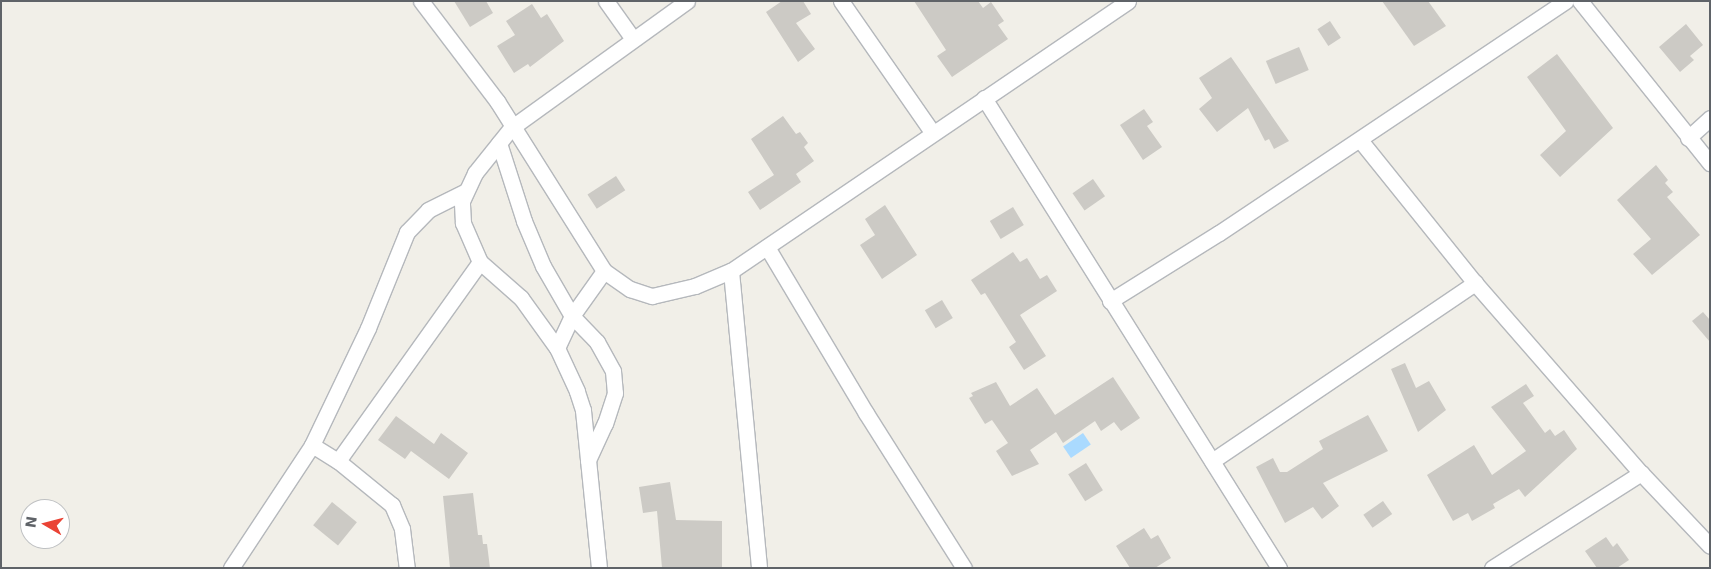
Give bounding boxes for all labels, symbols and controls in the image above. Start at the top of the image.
north arrow [20,499,70,549]
text: N [22,515,40,529]

